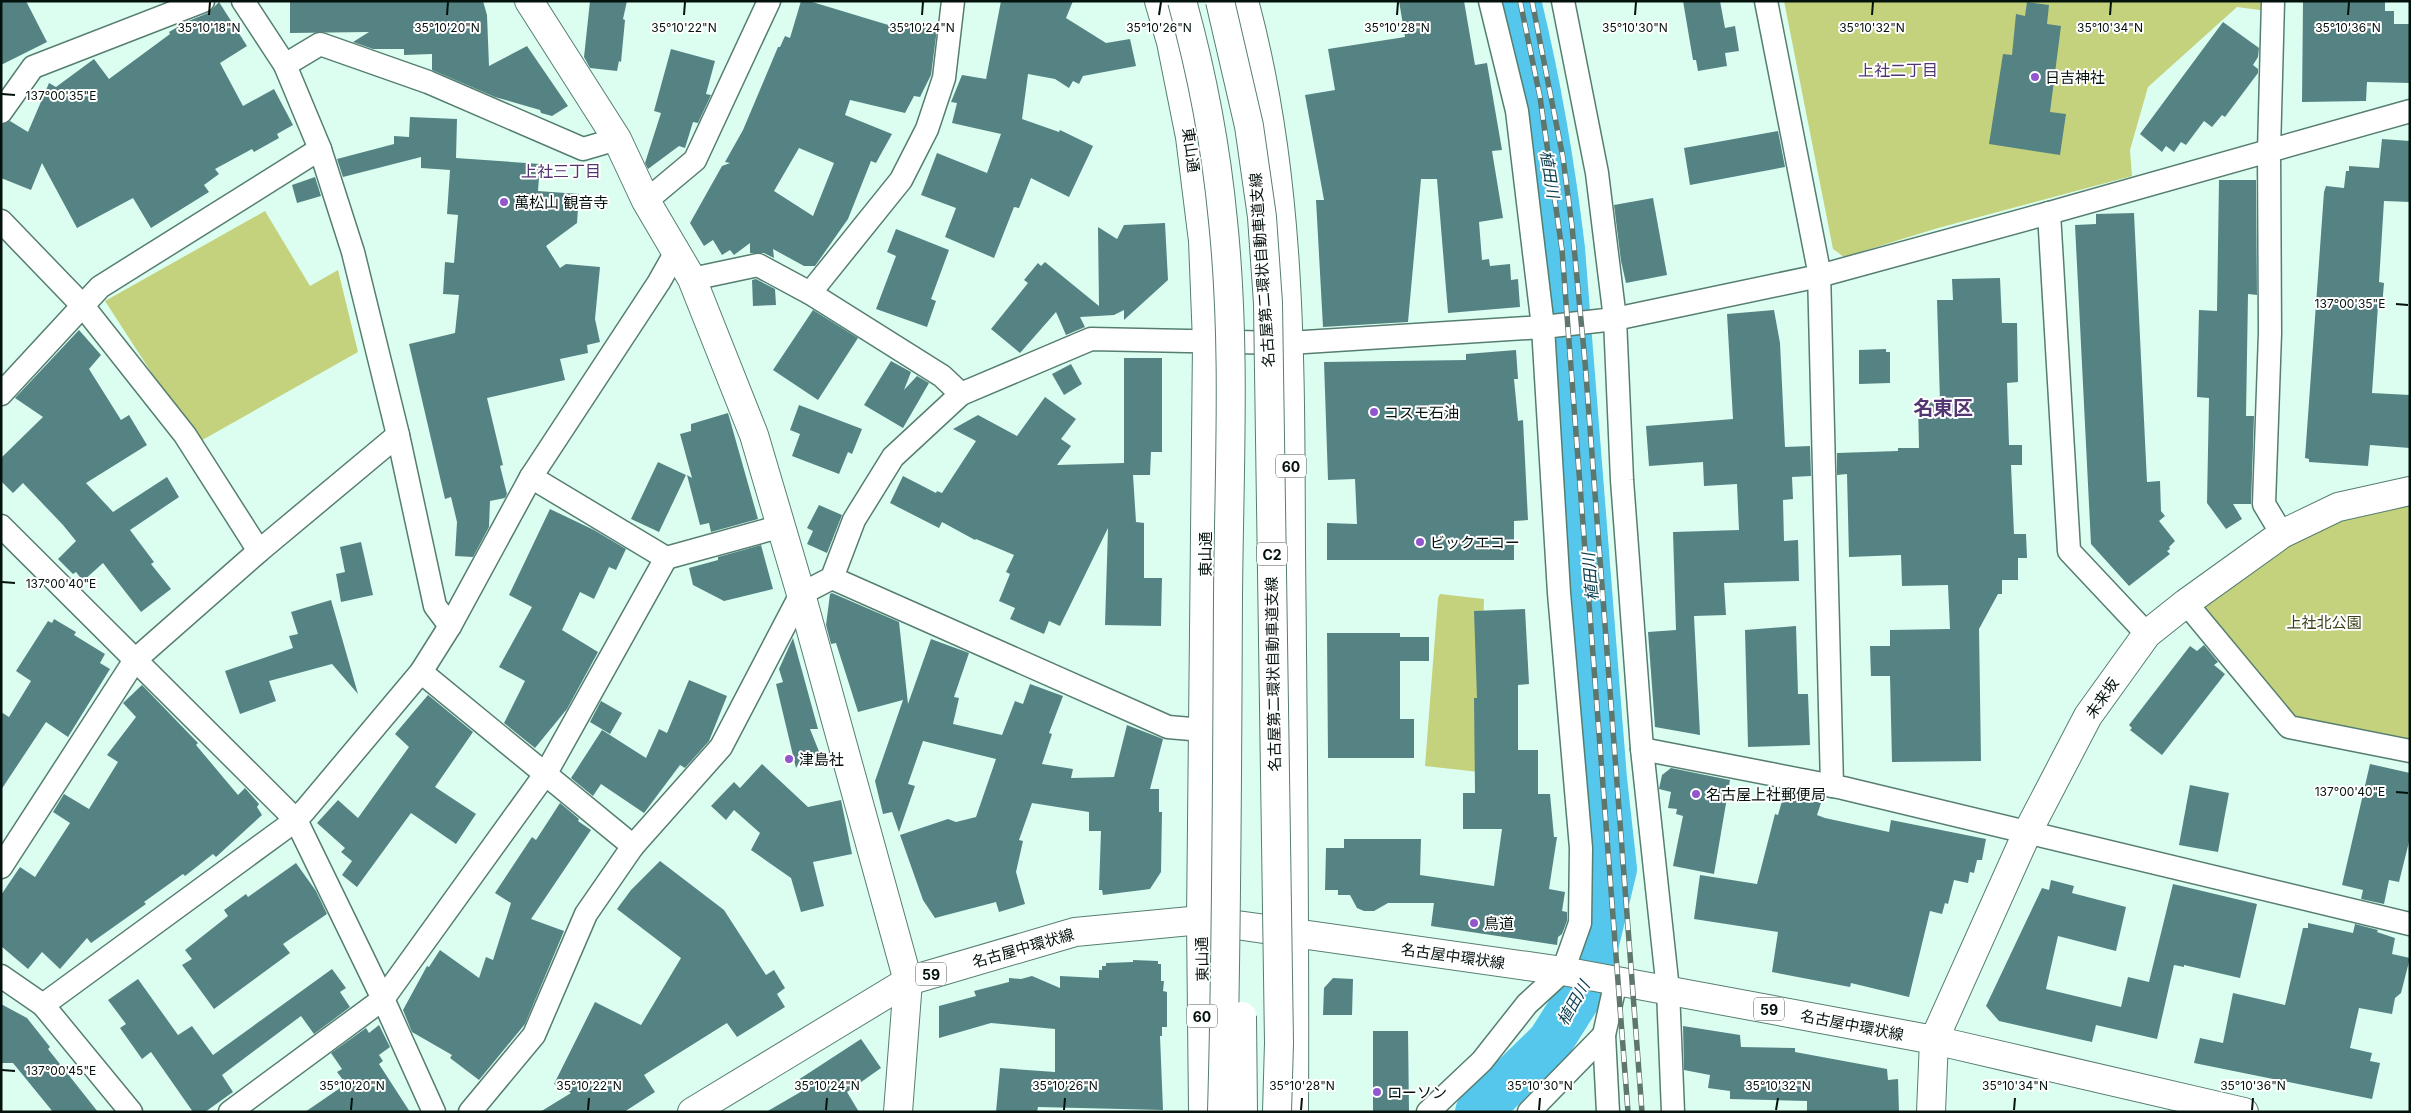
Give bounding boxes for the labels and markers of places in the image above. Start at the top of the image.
place label: 日吉神社 [2045,68,2105,87]
marker: 日吉神社 [2029,71,2041,83]
place label: 萬松山 観音寺 [514,193,608,212]
marker: 萬松山 観音寺 [498,196,510,208]
place label: コスモ石油 [1384,403,1459,422]
marker: コスモ石油 [1368,406,1380,418]
place label: ビックエコー [1430,533,1520,552]
marker: ビックエコー [1414,536,1426,548]
place label: 津島社 [799,750,844,769]
marker: 津島社 [783,753,795,765]
place label: 名古屋上社郵便局 [1706,785,1826,804]
marker: 名古屋上社郵便局 [1690,788,1702,800]
place label: 鳥道 [1484,914,1514,933]
marker: 鳥道 [1468,917,1480,929]
place label: ローソン [1387,1083,1447,1102]
marker: ローソン [1371,1086,1383,1098]

